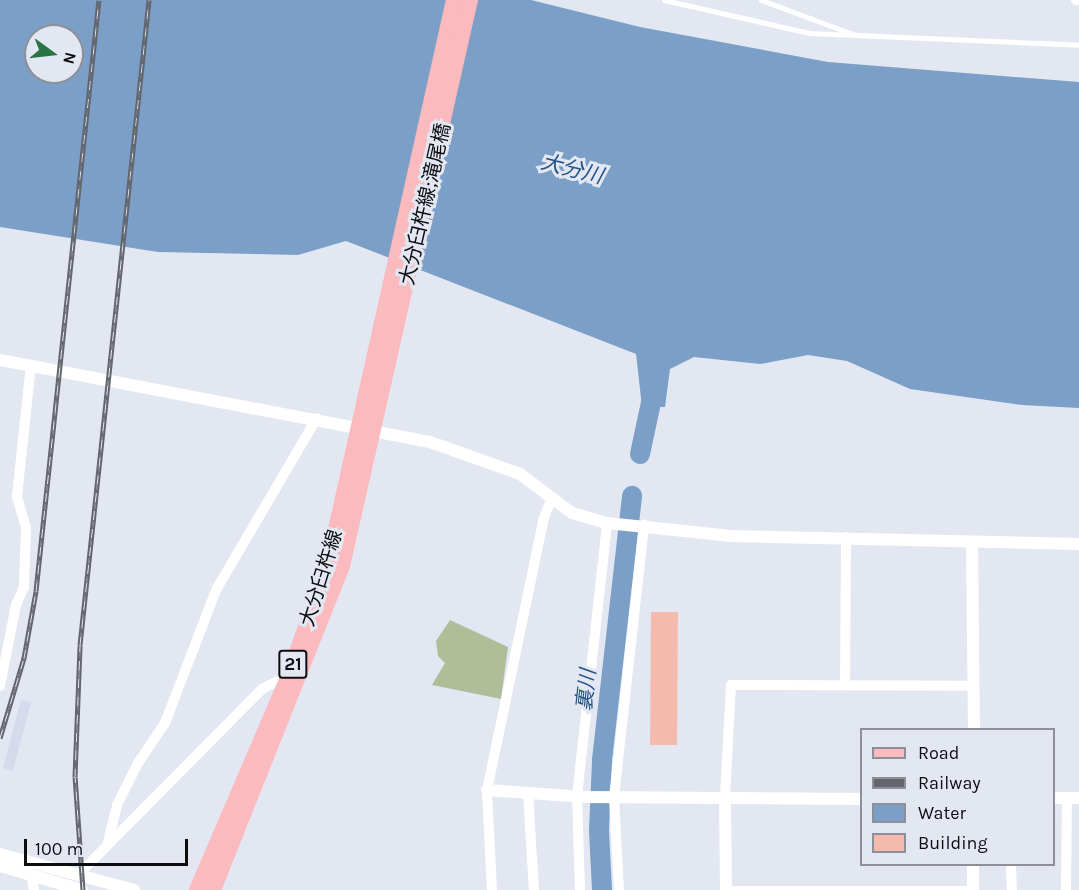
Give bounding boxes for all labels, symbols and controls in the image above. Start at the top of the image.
north arrow [24,24,84,84]
text: N [59,50,81,66]
street label: 大分臼杵線;滝尾橋 [395,121,455,287]
water label: 大分川 [538,149,606,189]
street label: 大分臼杵線 [295,527,347,629]
road number: 21 [278,649,308,679]
water label: 裏川 [571,668,601,712]
legend [860,728,1055,866]
text: Road [918,742,959,764]
text: Railway [918,772,981,794]
text: Water [918,802,966,824]
scale bar [27,827,190,865]
text: Building [918,832,988,854]
text: 100 m [35,838,83,860]

